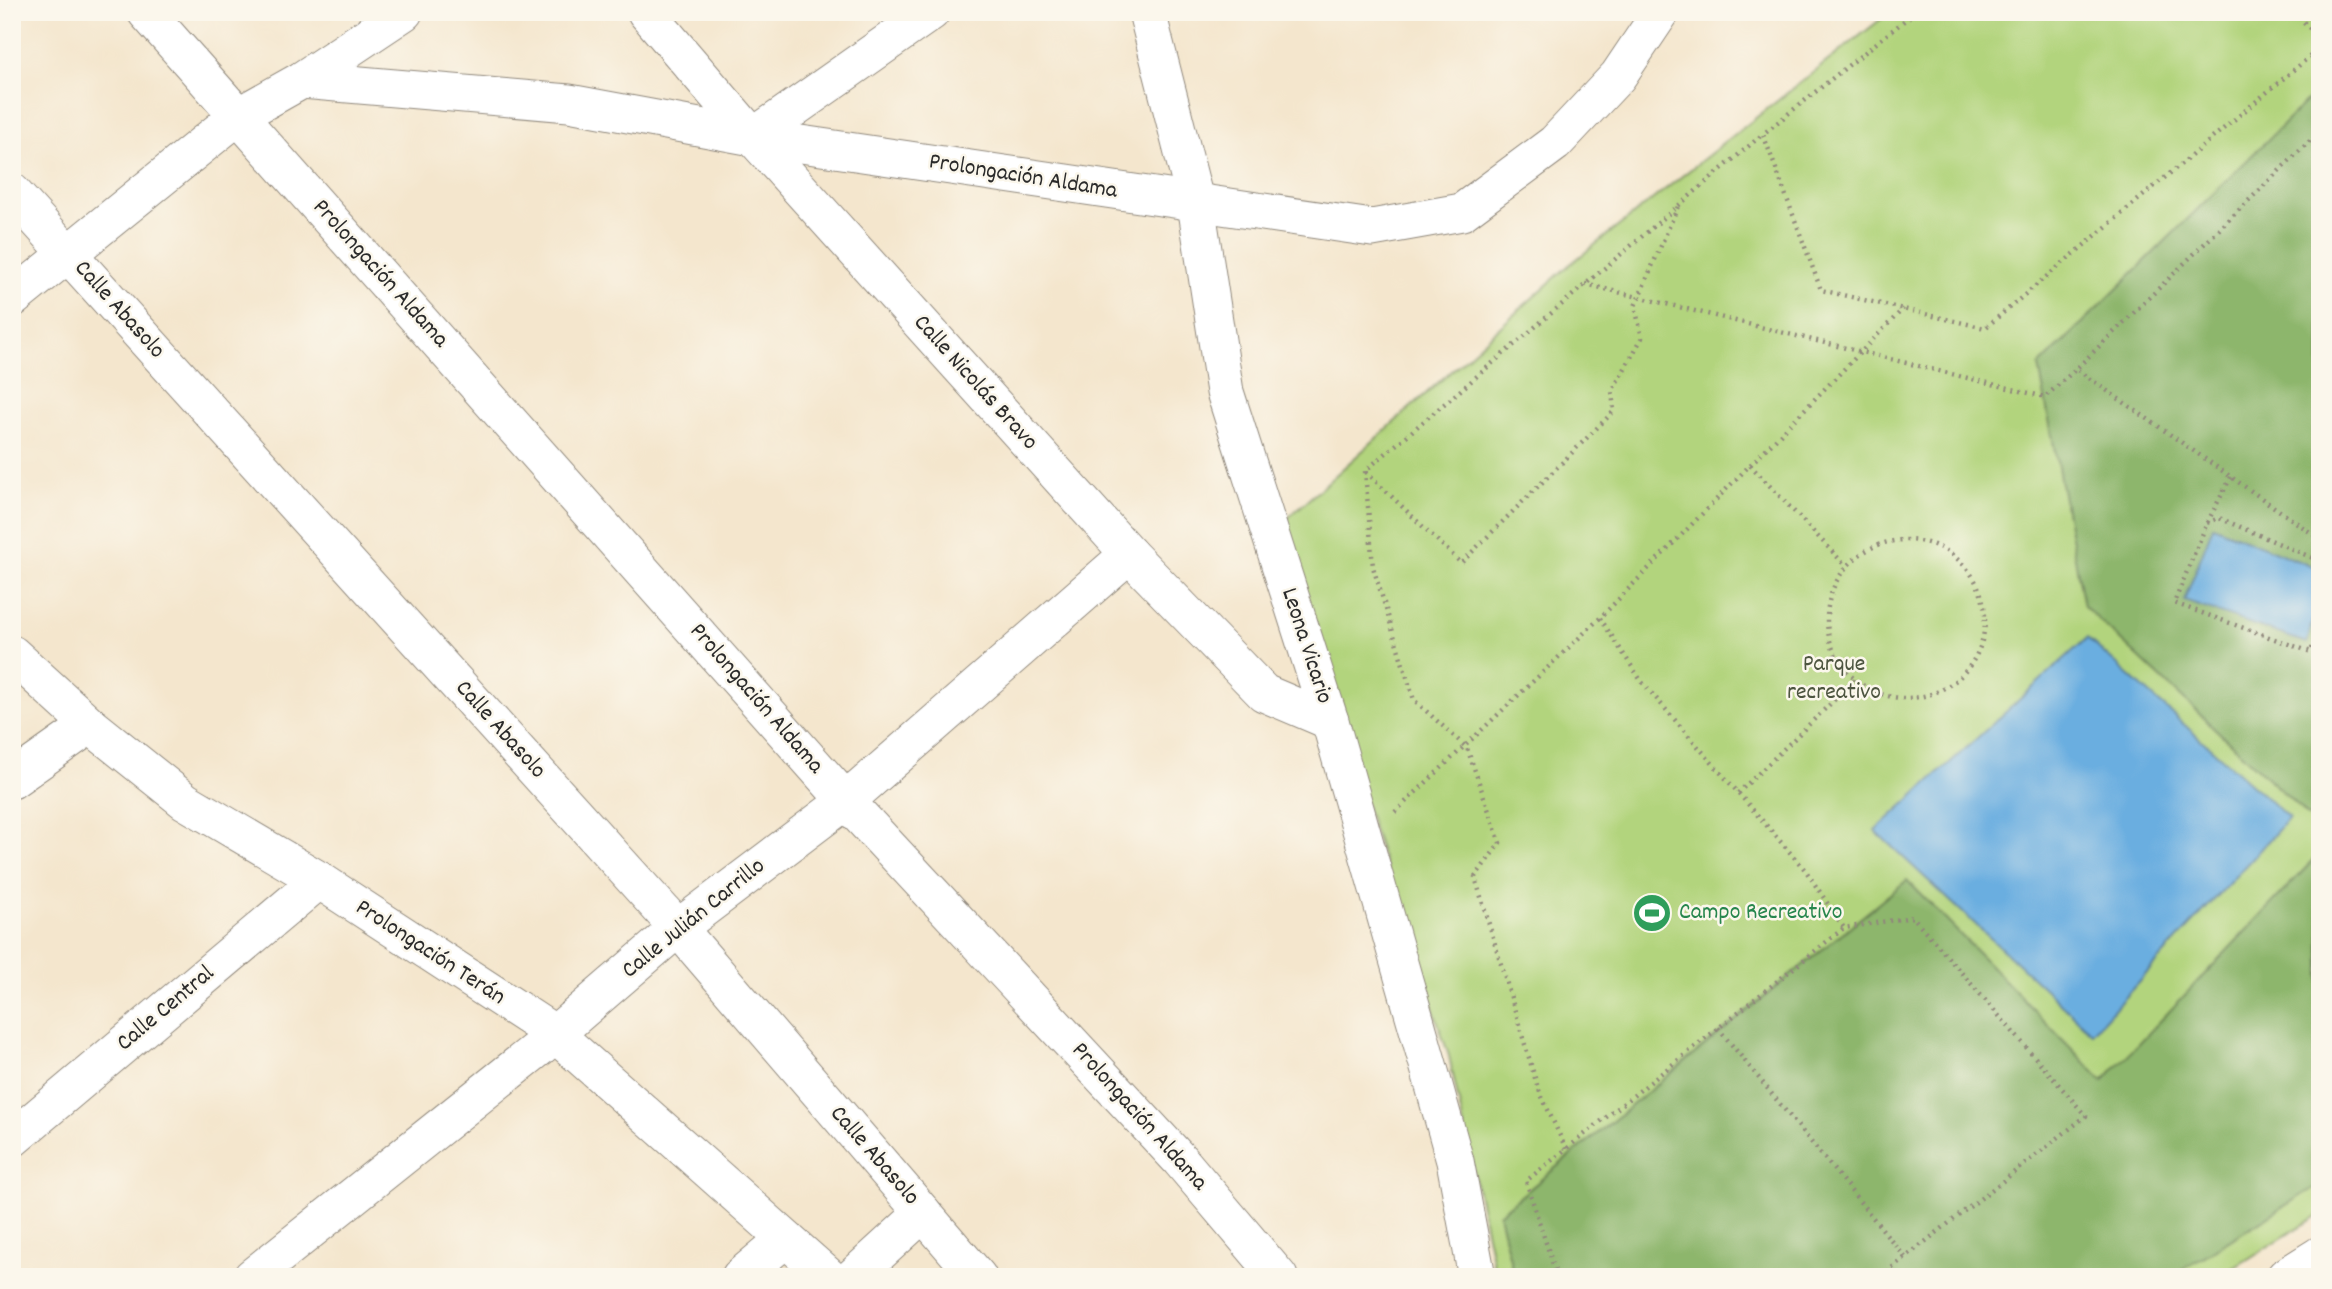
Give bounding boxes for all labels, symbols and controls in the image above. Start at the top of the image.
street label: Prolongación Aldama [926,145,1120,209]
street label: Prolongación Aldama [304,192,457,357]
street label: Calle Abasolo [65,253,173,367]
street label: Calle Nicolás Bravo [905,307,1045,459]
street label: Leona Vicario [1271,584,1341,708]
street label: Prolongación Aldama [681,616,832,782]
park label: Parque recreativo [1787,648,1881,710]
street label: Calle Abasolo [446,673,554,787]
street label: Calle Julián Carrillo [615,850,773,988]
street label: Prolongación Terán [348,892,512,1014]
sports icon: Campo Recreativo [1631,892,1673,934]
place label: Campo Recreativo [1679,896,1842,930]
street label: Calle Central [110,958,223,1060]
street label: Prolongación Aldama [1063,1035,1216,1200]
street label: Calle Abasolo [821,1099,927,1213]

